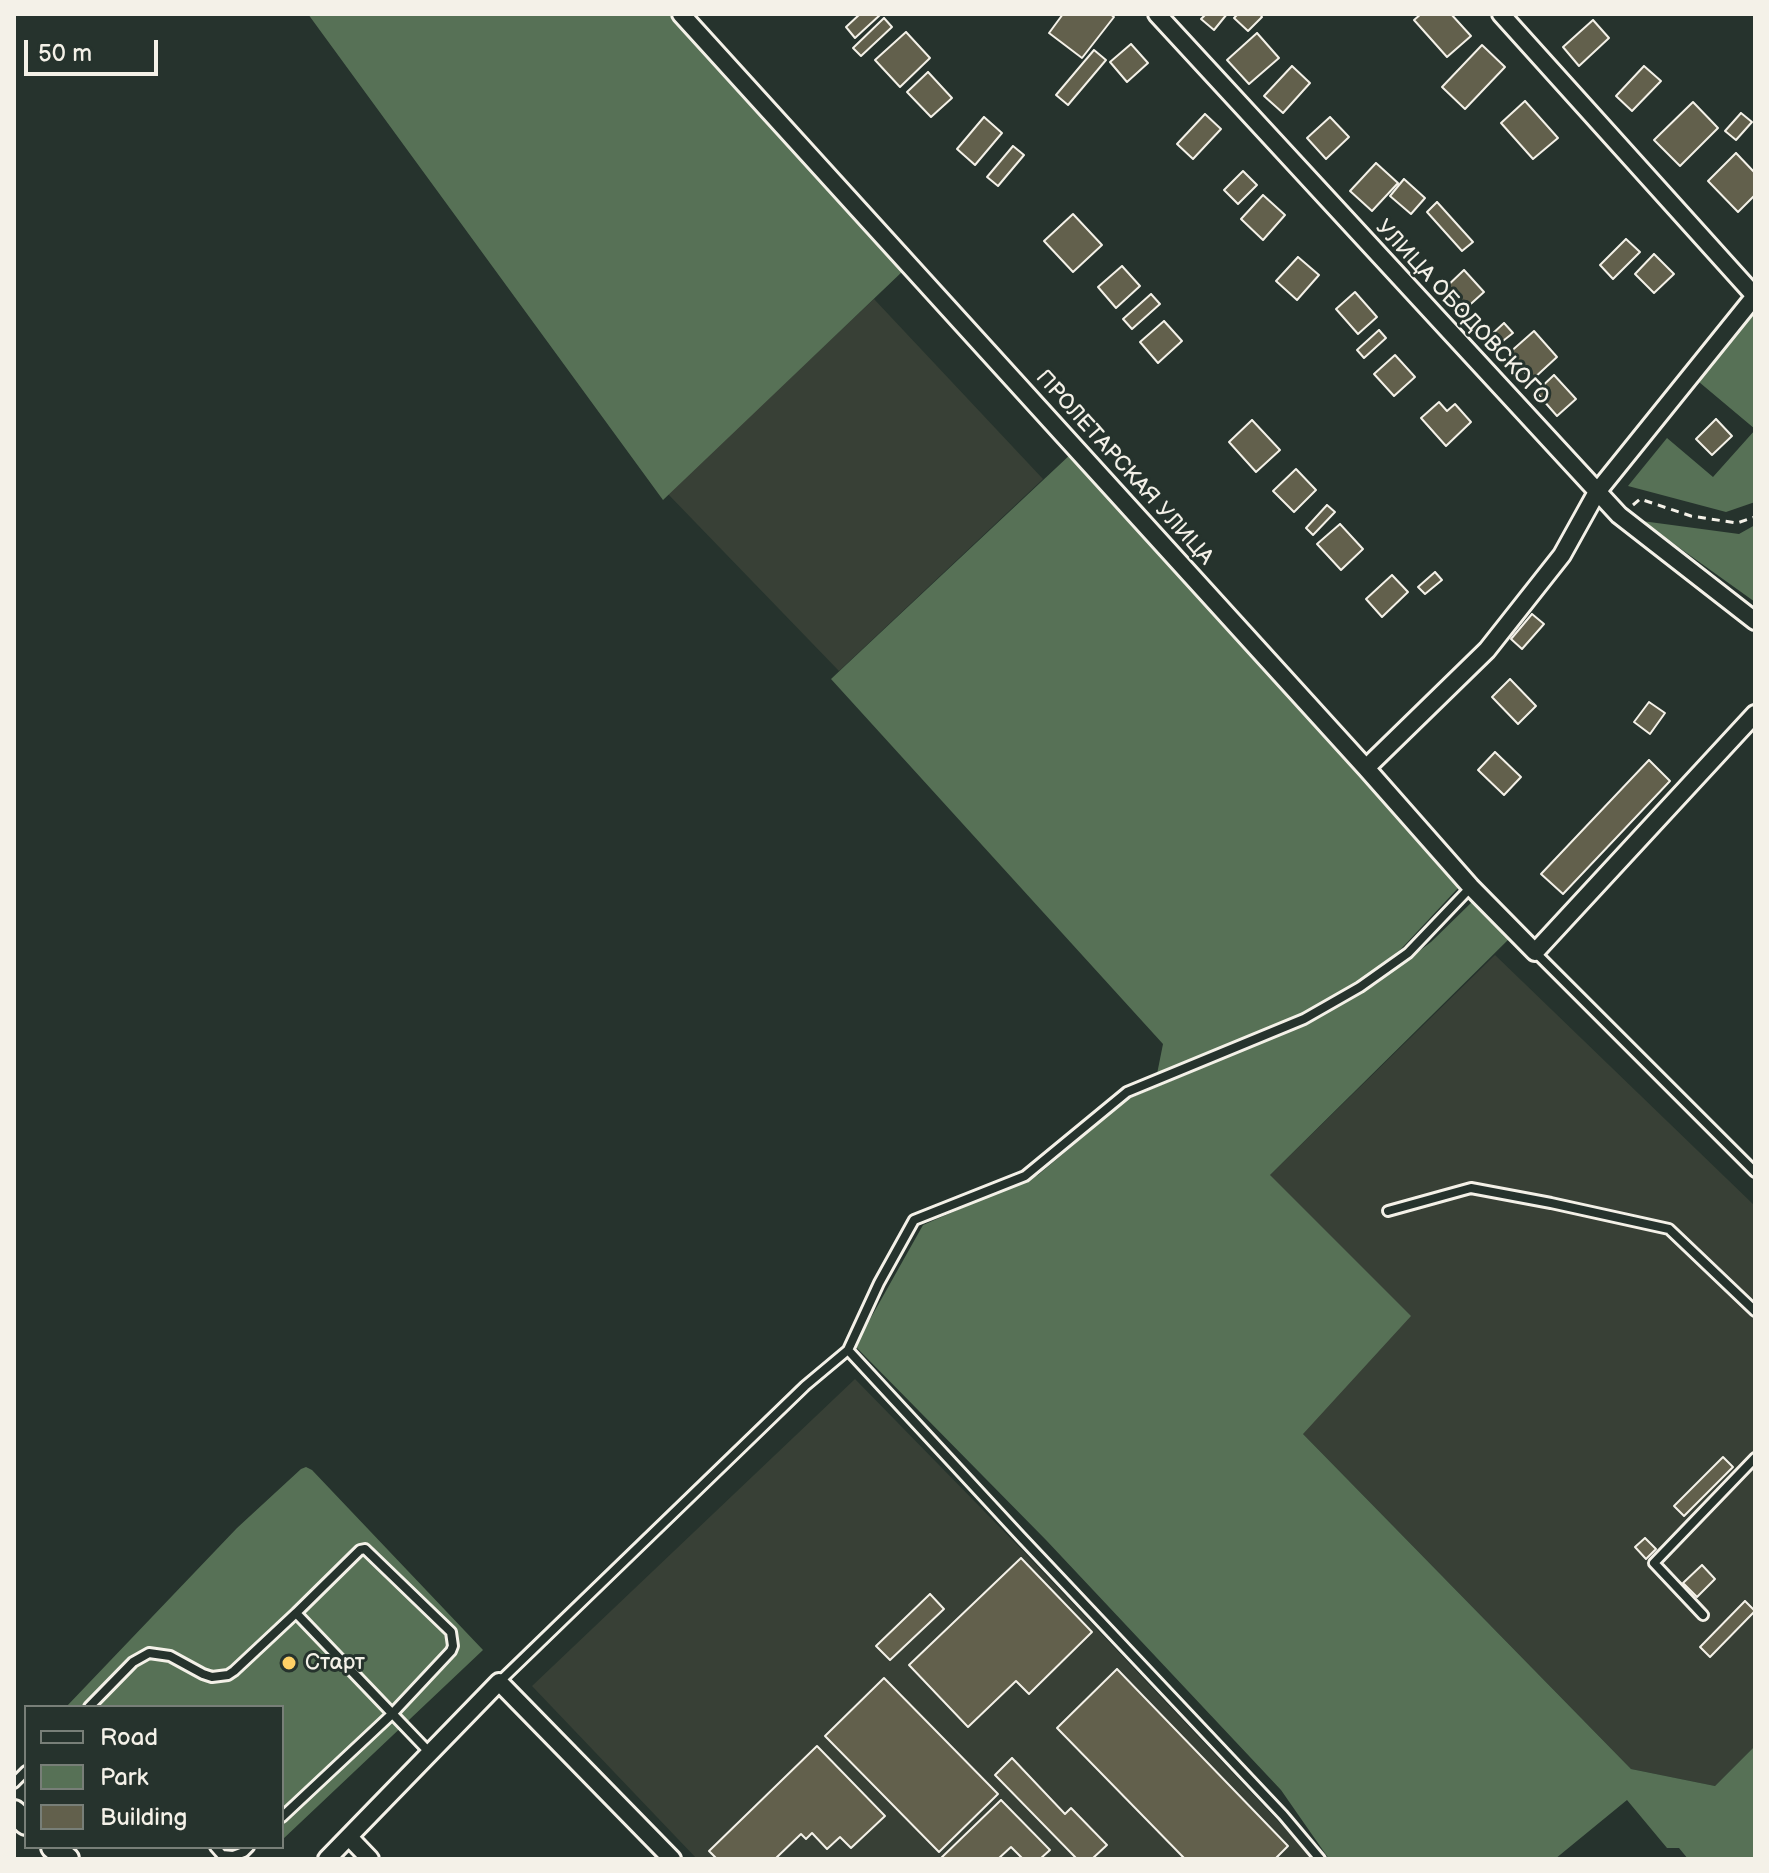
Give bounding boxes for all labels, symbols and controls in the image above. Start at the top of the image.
scale bar [28,24,162,74]
text: 50 m [38,39,92,68]
street label: УЛИЦА ОБОДОВСКОГО [1369,215,1555,411]
street label: ПРОЛЕТАРСКАЯ УЛИЦА [1030,365,1218,571]
place label: Старт [305,1650,365,1676]
marker: Старт [280,1654,298,1672]
legend [24,1705,284,1849]
text: Road [100,1723,158,1752]
text: Park [100,1763,148,1792]
text: Building [100,1803,187,1832]

